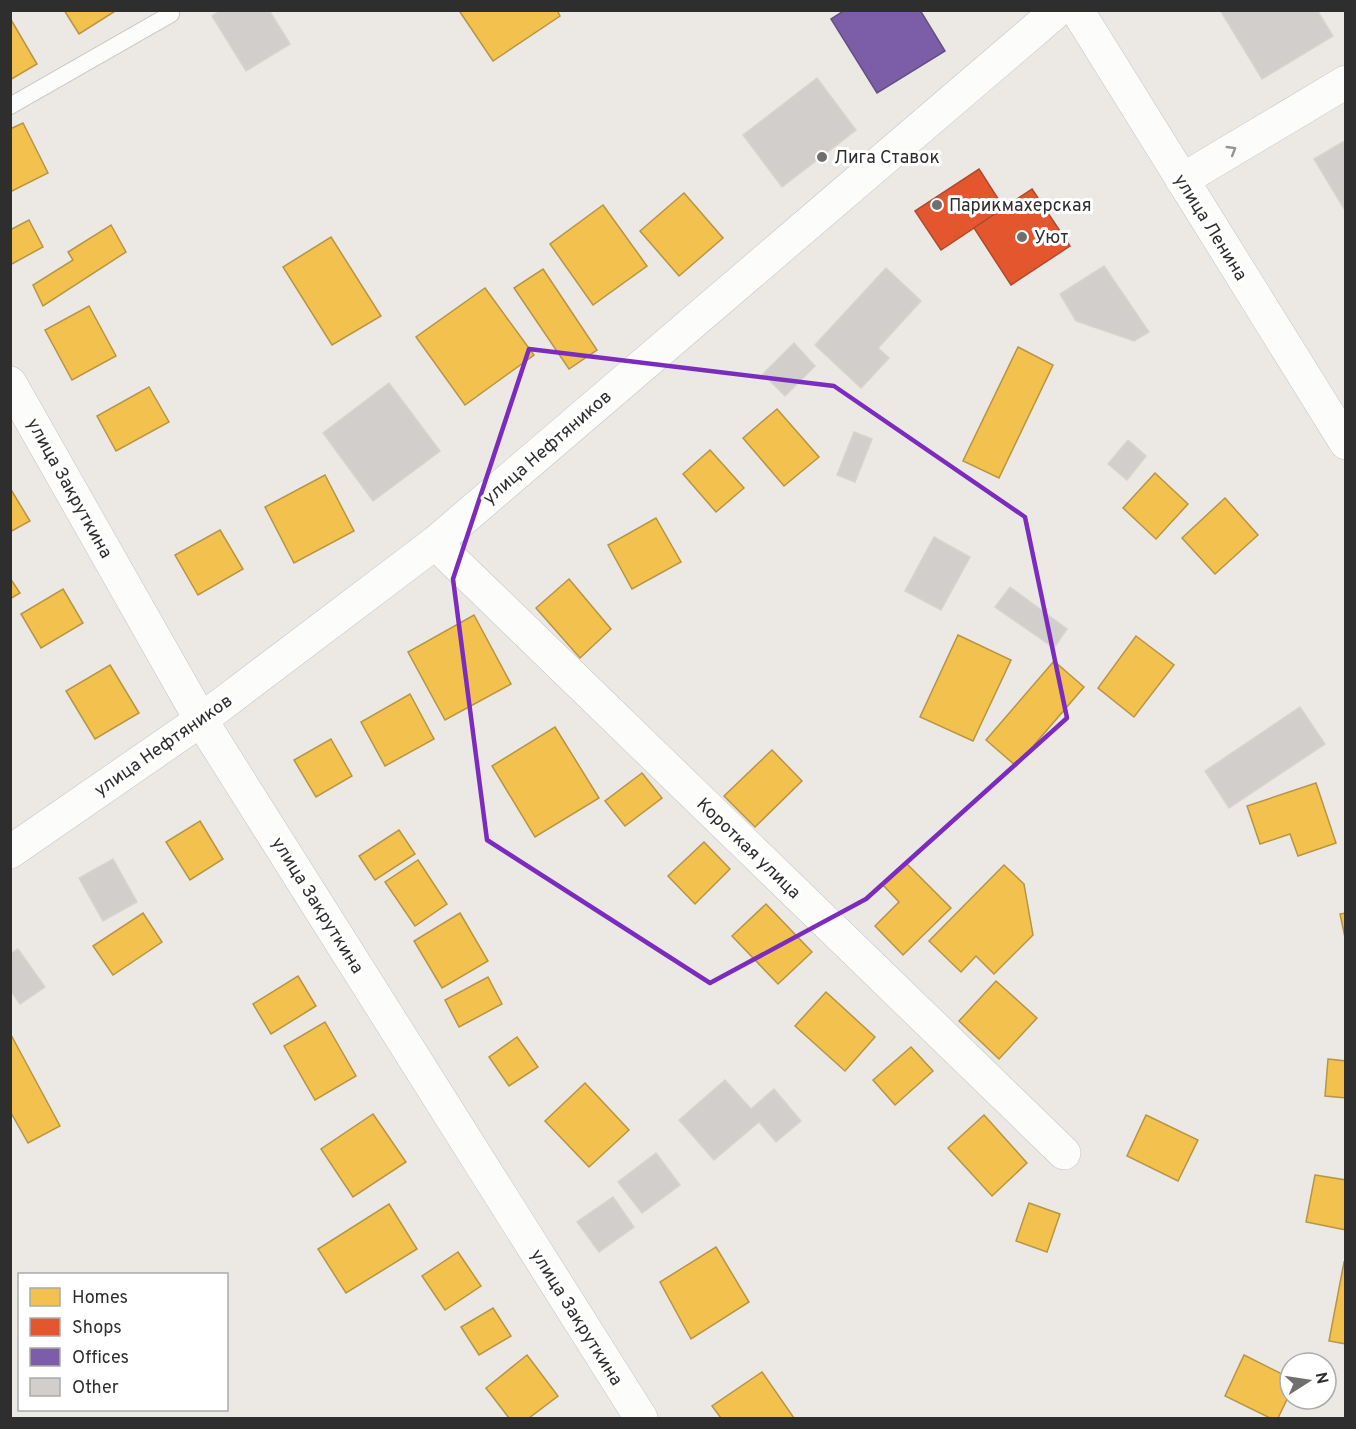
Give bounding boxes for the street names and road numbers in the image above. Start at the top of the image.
street label: улица Ленина [1168,170,1252,285]
street label: улица Нефтяников [479,386,617,510]
street label: улица Закруткина [21,415,117,563]
street label: улица Нефтяников [90,690,237,803]
street label: Короткая улица [691,794,805,905]
street label: улица Закруткина [265,833,368,978]
street label: улица Закруткина [524,1245,627,1390]

